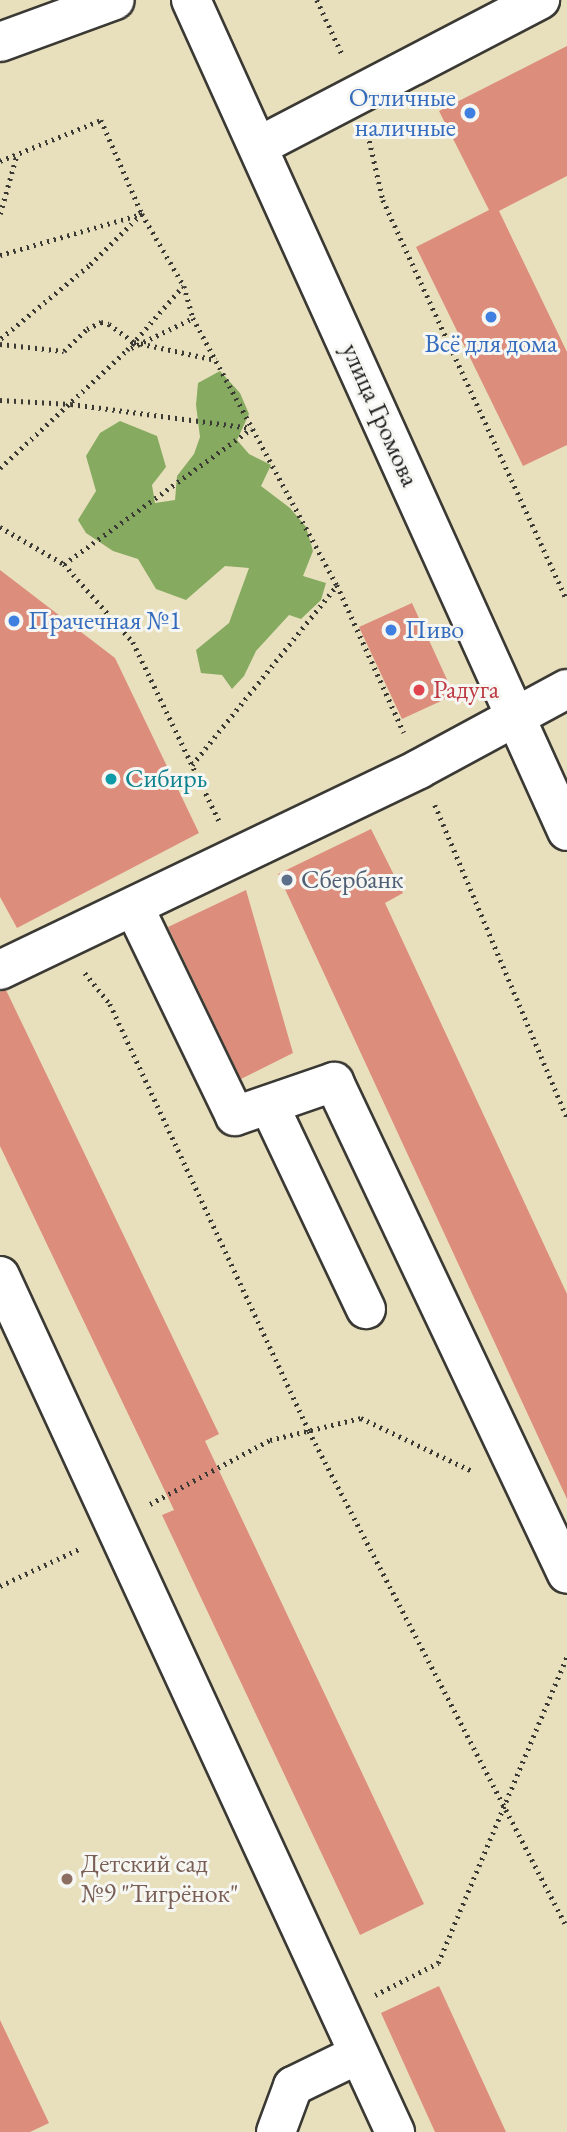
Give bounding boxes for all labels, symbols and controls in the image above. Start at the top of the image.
place label: Отличные наличные [349,82,456,144]
marker: Отличные наличные [462,105,478,121]
marker: Всё для дома [483,309,499,325]
place label: Всё для дома [425,328,557,360]
street label: улица Громова [335,339,425,491]
place label: Прачечная №1 [28,605,182,637]
marker: Прачечная №1 [6,613,22,629]
place label: Пиво [405,614,464,646]
marker: Пиво [383,622,399,638]
place label: Радуга [433,674,499,706]
marker: Радуга [411,682,427,698]
place label: Сибирь [125,763,207,795]
marker: Сибирь [103,771,119,787]
place label: Сбербанк [301,864,404,896]
marker: Сбербанк [279,872,295,888]
place label: Детский сад №9 "Тигрёнок" [81,1848,239,1910]
marker: Детский сад №9 "Тигрёнок" [59,1871,75,1887]

